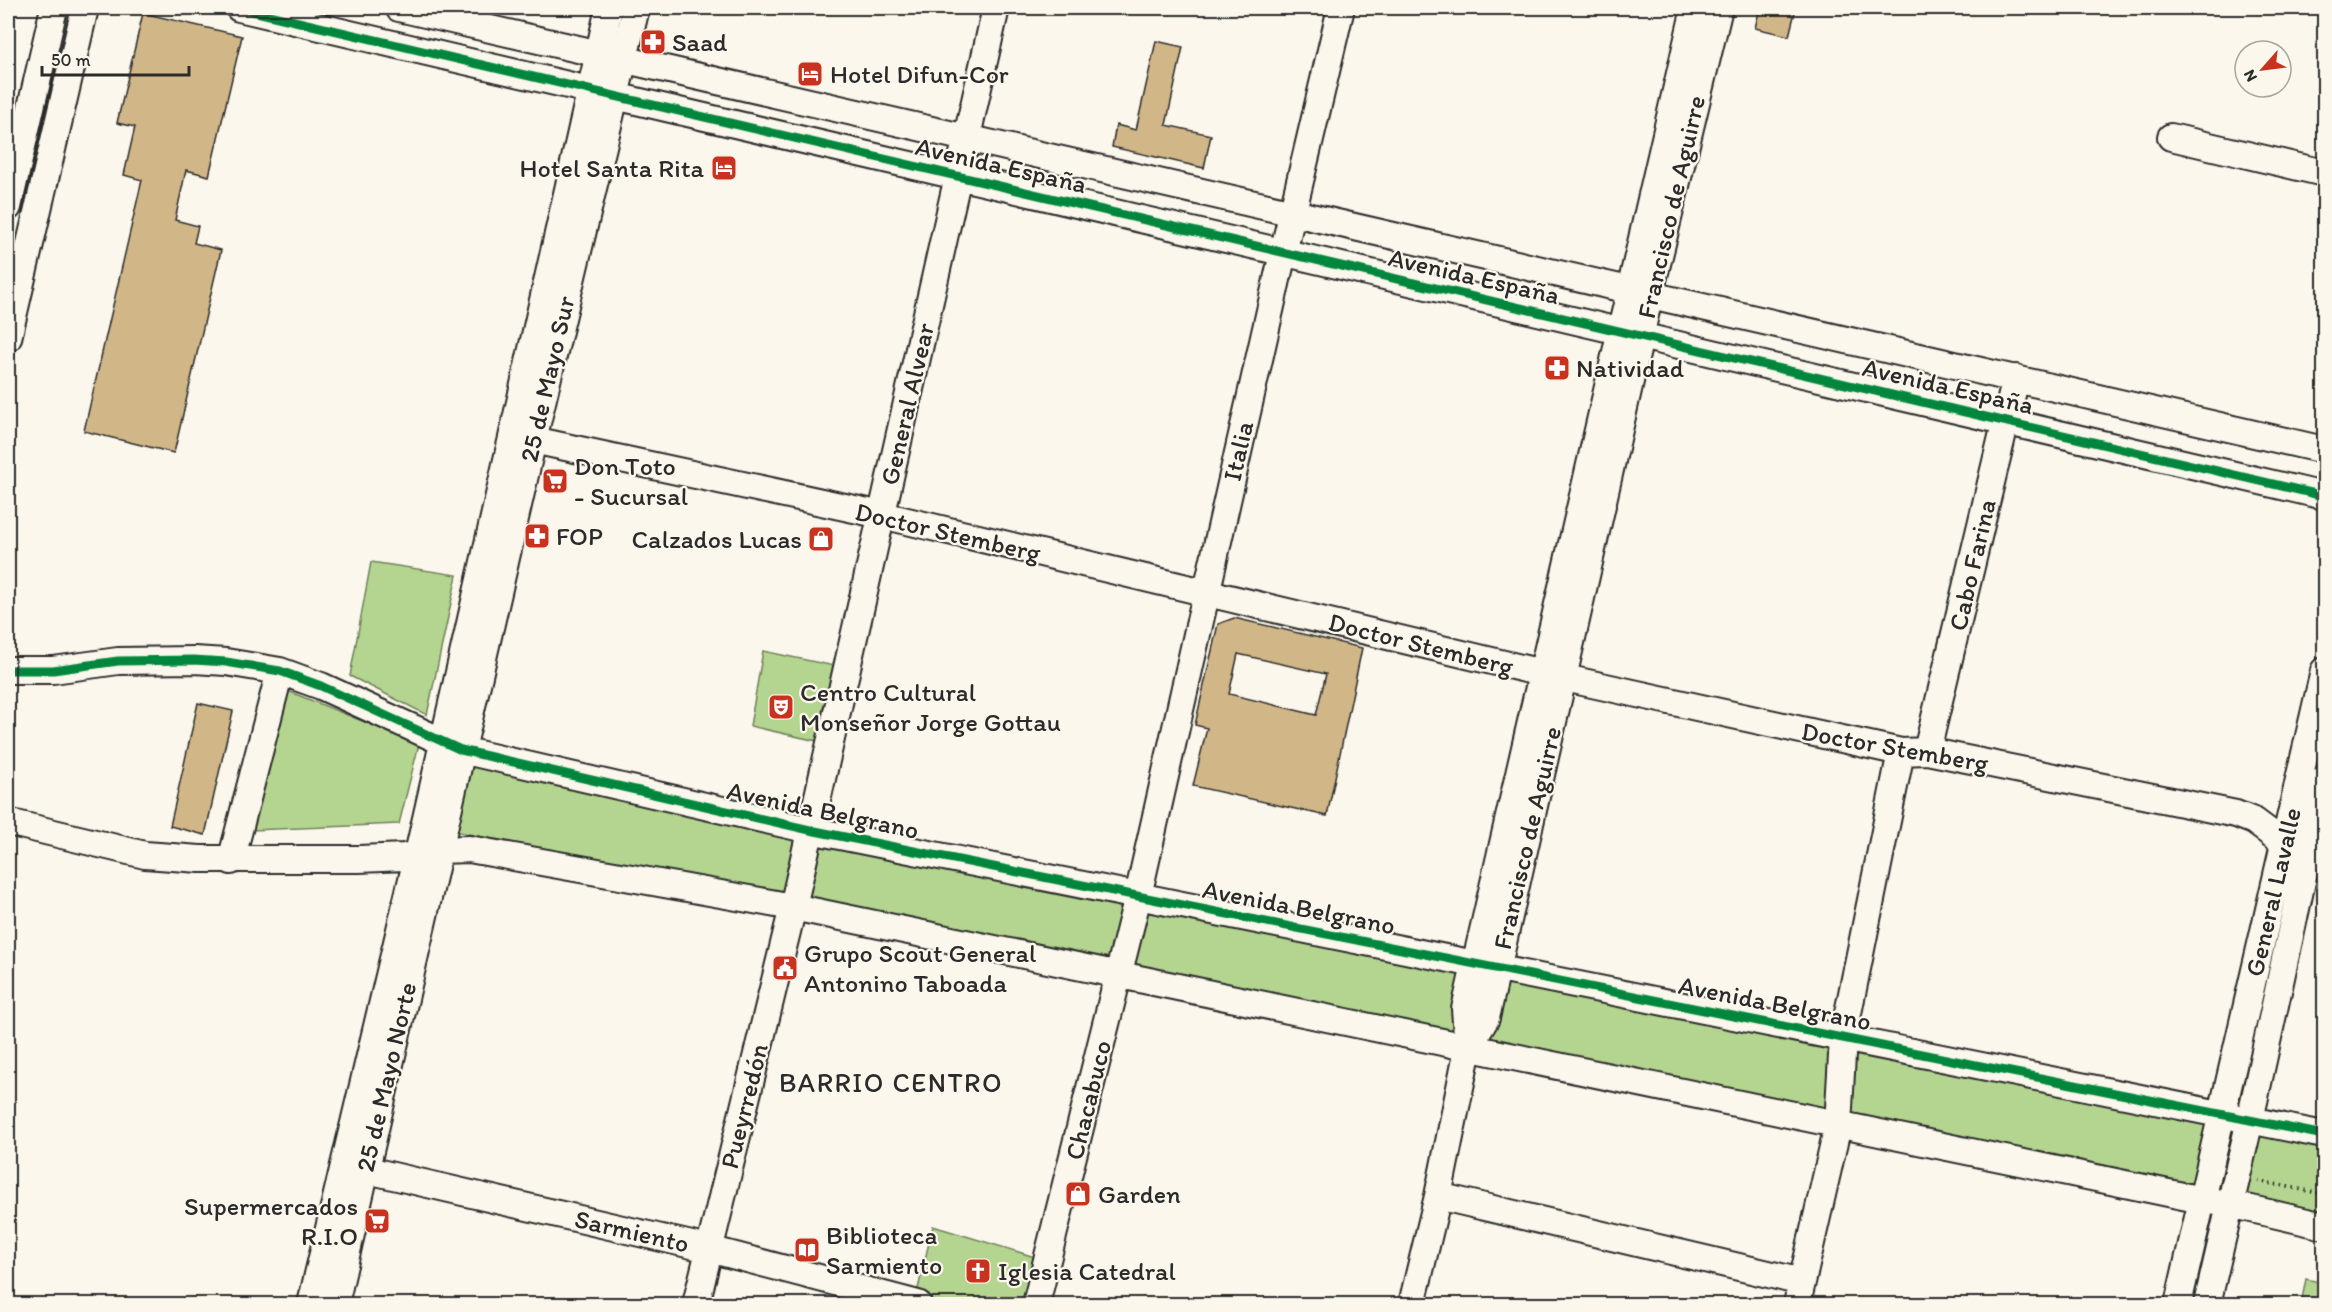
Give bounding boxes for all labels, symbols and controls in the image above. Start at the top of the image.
place label: Saad [672,26,728,58]
pharmacy icon: Saad [638,27,668,57]
scale bar [42,39,189,77]
north arrow [2233,39,2293,99]
text: 50 m [51,49,91,71]
place label: Hotel Difun-Cor [830,58,1009,90]
hotel icon: Hotel Difun-Cor [795,59,825,89]
text: N [2239,67,2261,85]
street label: Francisco de Aguirre [1630,92,1712,322]
street label: Avenida España [912,130,1090,200]
place label: Hotel Santa Rita [520,152,705,184]
hotel icon: Hotel Santa Rita [709,153,739,183]
street label: Avenida España [1385,241,1563,311]
street label: 25 de Mayo Sur [512,292,582,465]
street label: General Alvear [873,319,941,488]
street label: Avenida España [1859,351,2037,421]
place label: Natividad [1576,352,1685,384]
pharmacy icon: Natividad [1542,353,1572,383]
street label: Italia [1216,417,1261,484]
place label: Don Toto - Sucursal [574,450,688,512]
supermarket icon: Don Toto - Sucursal [540,466,570,496]
street label: Doctor Stemberg [852,495,1045,569]
street label: Cabo Farina [1941,496,2003,634]
place label: FOP [556,520,603,552]
pharmacy icon: FOP [522,521,552,551]
place label: Calzados Lucas [631,523,802,555]
shop icon: Calzados Lucas [806,524,836,554]
street label: Doctor Stemberg [1325,606,1517,683]
place label: Centro Cultural Monseñor Jorge Gottau [800,676,1061,738]
theatre icon: Centro Cultural Monseñor Jorge Gottau [766,692,796,722]
street label: Doctor Stemberg [1799,715,1992,779]
street label: Francisco de Aguirre [1486,723,1568,953]
street label: Avenida Belgrano [724,774,922,846]
street label: General Lavalle [2238,804,2308,980]
street label: Avenida Belgrano [1200,873,1398,941]
place label: Grupo Scout General Antonino Taboada [804,937,1036,999]
public building icon: Grupo Scout General Antonino Taboada [770,953,800,983]
street label: Avenida Belgrano [1676,969,1874,1037]
street label: 25 de Mayo Norte [349,979,423,1175]
street label: Chacabuco [1058,1037,1118,1163]
street label: Pueyrredón [713,1040,775,1172]
district label: BARRIO CENTRO [779,1066,1003,1099]
place label: Garden [1098,1178,1181,1210]
shop icon: Garden [1063,1179,1093,1209]
place label: Supermercados R.I.O [184,1190,358,1252]
street label: Sarmiento [572,1202,692,1260]
supermarket icon: Supermercados R.I.O [362,1206,392,1236]
place label: Biblioteca Sarmiento [826,1219,942,1281]
library icon: Biblioteca Sarmiento [792,1235,822,1265]
place label: Iglesia Catedral [998,1255,1176,1287]
church icon: Iglesia Catedral [963,1256,993,1286]

